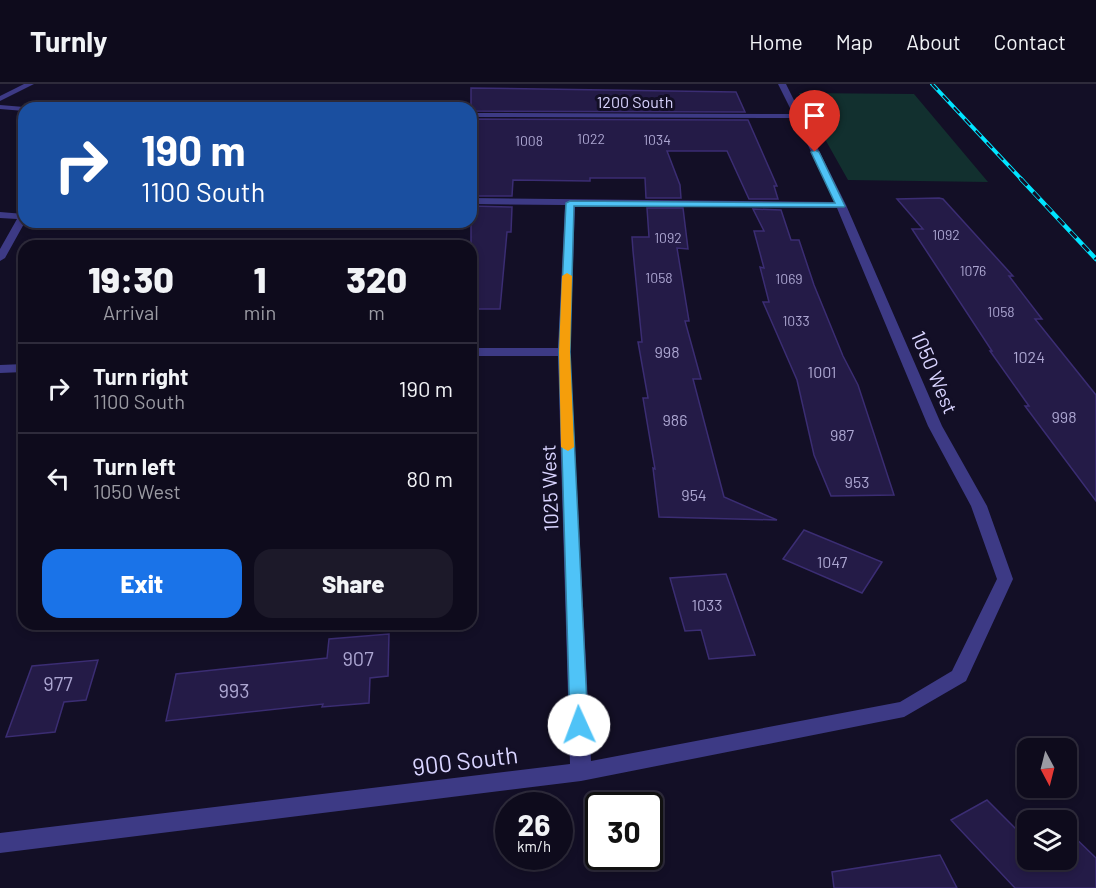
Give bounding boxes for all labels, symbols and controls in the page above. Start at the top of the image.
text: Turnly [30,24,107,58]
text: Home [749,29,803,54]
text: Map [836,29,873,54]
text: About [906,29,961,54]
text: Contact [994,29,1066,54]
pin [789,90,840,152]
street label: 1200 South [597,92,673,111]
icon: arrive [798,99,831,132]
text: 190 m [141,124,246,174]
icon: right [42,126,120,204]
house number: 1022 [577,130,605,147]
house number: 1034 [643,131,671,148]
house number: 1008 [515,132,543,149]
text: 1100 South [141,175,265,207]
house number: 1092 [932,226,960,243]
house number: 1092 [654,229,682,246]
text: 19:30 [88,257,174,300]
text: 1 [254,257,266,300]
text: 320 [346,257,407,300]
house number: 1076 [960,262,986,279]
house number: 1058 [645,269,673,286]
house number: 1069 [775,270,803,287]
text: Arrival [103,300,159,324]
text: min [244,300,276,324]
text: m [368,300,385,324]
house number: 1058 [987,303,1015,320]
house number: 1033 [782,312,810,329]
street label: 1050 West [907,327,963,417]
house number: 998 [654,342,680,361]
house number: 1024 [1013,347,1045,366]
house number: 1001 [808,362,836,381]
text: Turn right [93,363,188,389]
icon: right [42,372,75,405]
text: 190 m [399,375,453,401]
text: 1100 South [93,389,185,413]
house number: 998 [1051,407,1077,426]
house number: 986 [663,410,687,429]
house number: 987 [830,425,855,444]
street label: 1025 West [535,444,563,532]
text: Turn left [93,453,176,479]
icon: left [42,462,75,495]
text: 80 m [407,465,453,491]
house number: 953 [845,472,869,491]
text: 1050 West [93,479,181,503]
house number: 954 [681,485,707,504]
button: Exit [42,549,242,618]
button: Share [254,549,453,618]
house number: 1047 [817,552,848,571]
house number: 1033 [691,595,723,614]
house number: 907 [342,646,374,670]
house number: 977 [43,671,73,695]
house number: 993 [218,678,250,702]
position arrow [547,693,611,757]
north arrow [1017,738,1077,798]
map controls [1017,738,1077,870]
street label: 900 South [411,739,519,781]
speed limit sign: 30 [585,792,663,870]
text: 26 [518,806,550,842]
button: layers [1017,810,1077,870]
text: km/h [517,837,551,855]

